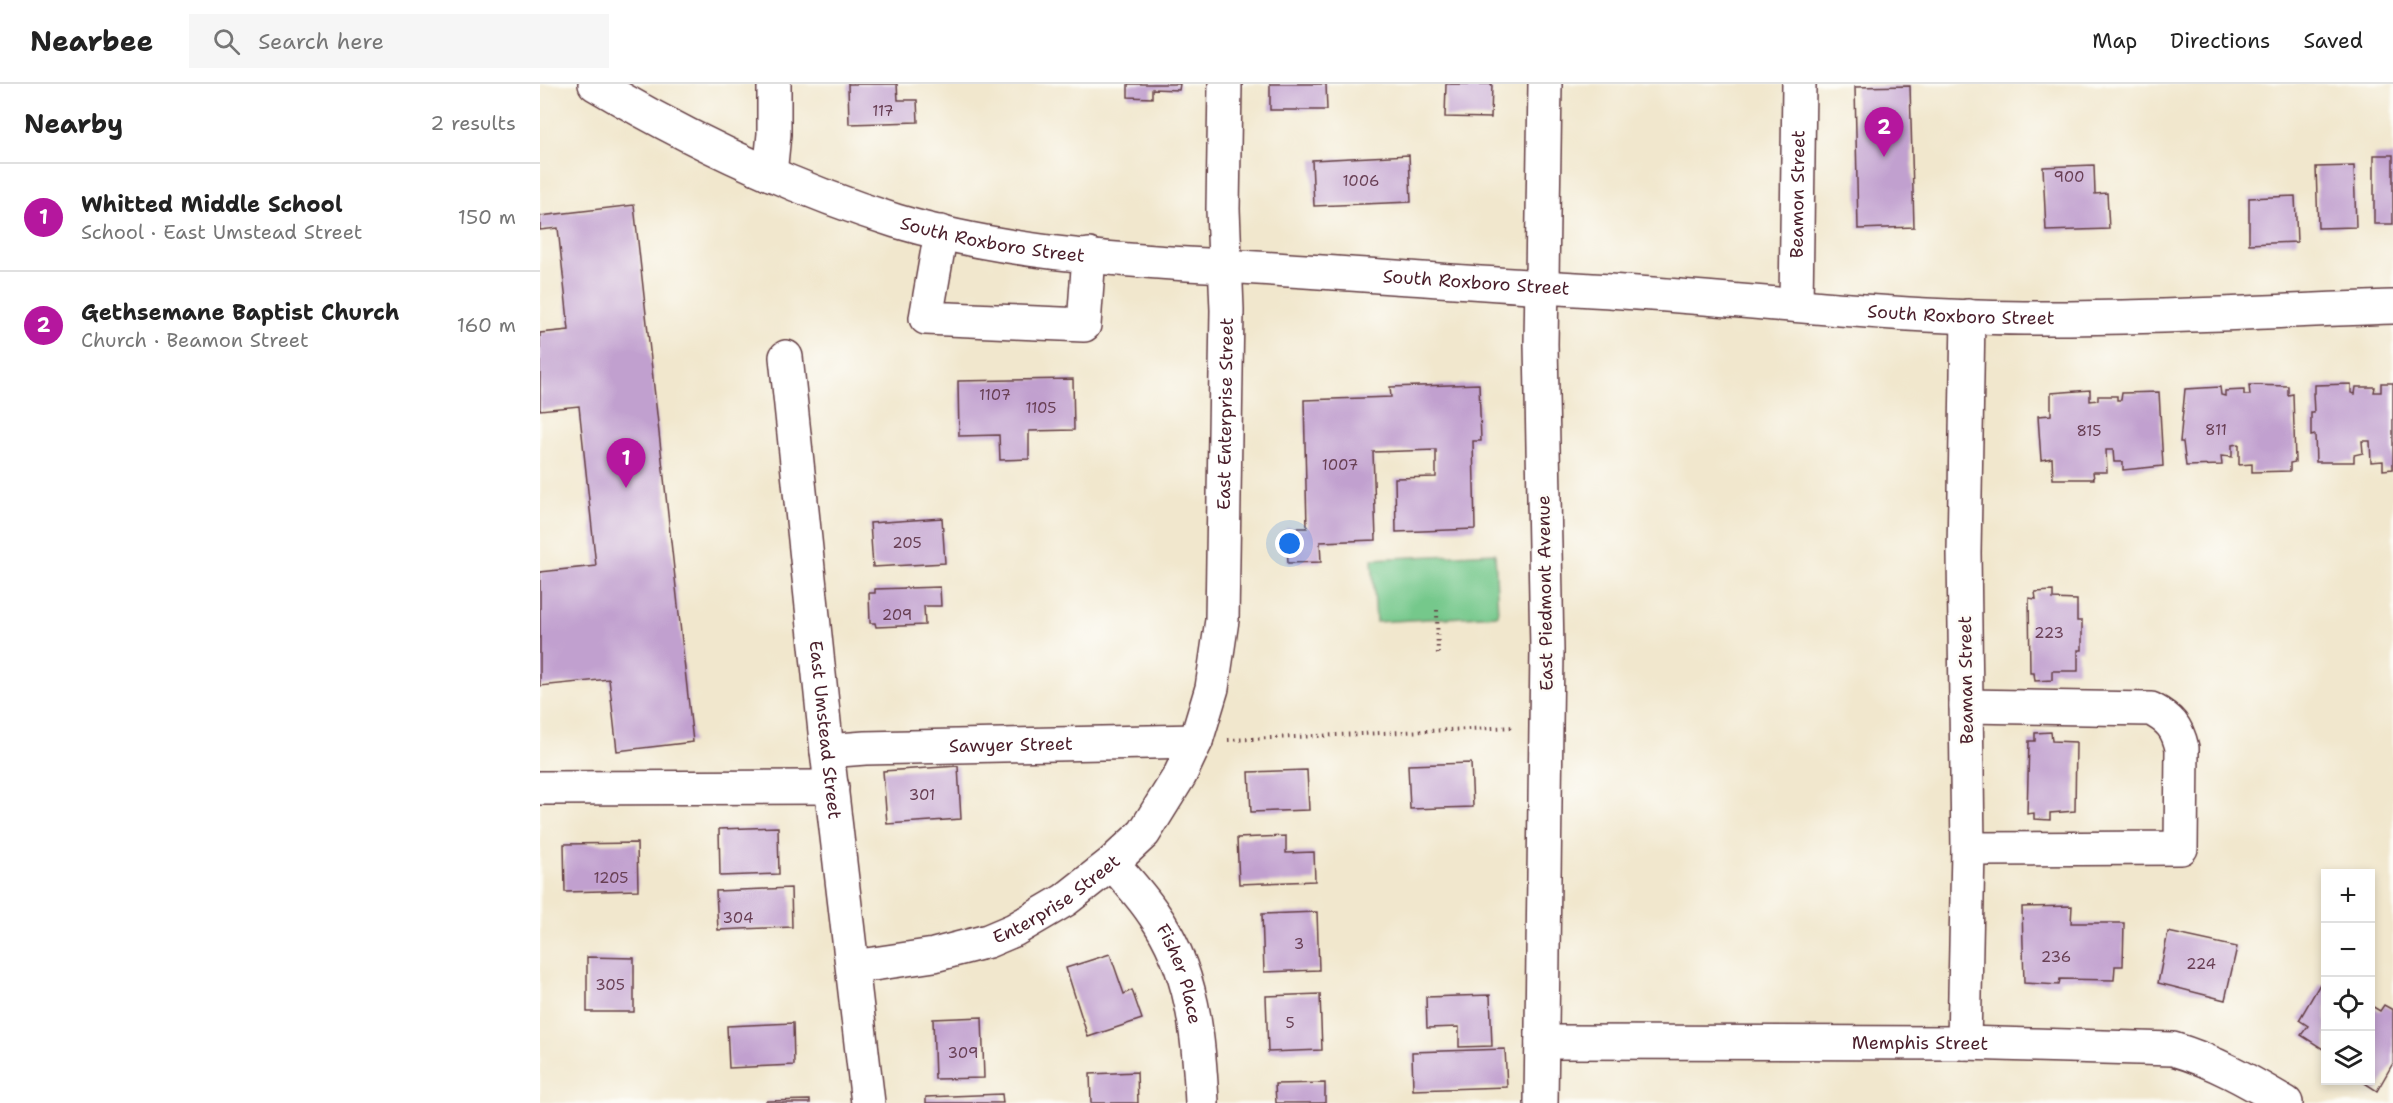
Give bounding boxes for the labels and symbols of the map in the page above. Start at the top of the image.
house number: 117 [872,101,894,121]
pin: 2 [1864,107,1904,157]
street label: Beamon Street [1785,130,1810,258]
house number: 900 [2053,167,2085,187]
house number: 1006 [1343,171,1379,191]
street label: South Roxboro Street [897,211,1086,268]
street label: South Roxboro Street [1382,264,1570,301]
street label: South Roxboro Street [1867,299,2055,330]
street label: East Enterprise Street [1212,317,1239,510]
house number: 1107 [979,385,1011,405]
house number: 1105 [1025,398,1057,418]
house number: 811 [2205,420,2227,440]
house number: 815 [2076,421,2102,441]
pin: 1 [606,438,646,488]
house number: 1007 [1322,455,1358,475]
street label: East Piedmont Avenue [1531,495,1559,691]
your location [1275,529,1304,558]
house number: 205 [892,533,922,553]
house number: 209 [882,605,912,625]
street label: Beaman Street [1953,615,1979,744]
house number: 223 [2034,623,2064,643]
street label: East Umstead Street [804,639,847,821]
street label: Sawyer Street [949,732,1073,758]
house number: 301 [909,785,935,805]
street label: Enterprise Street [989,849,1125,949]
house number: 1205 [593,868,629,888]
house number: 304 [723,908,753,928]
street label: Fisher Place [1151,919,1207,1026]
house number: 3 [1294,934,1304,954]
house number: 236 [2041,947,2071,967]
house number: 224 [2186,954,2216,974]
house number: 305 [595,975,625,995]
house number: 5 [1285,1013,1295,1033]
street label: Memphis Street [1852,1031,1989,1056]
house number: 309 [948,1043,978,1063]

